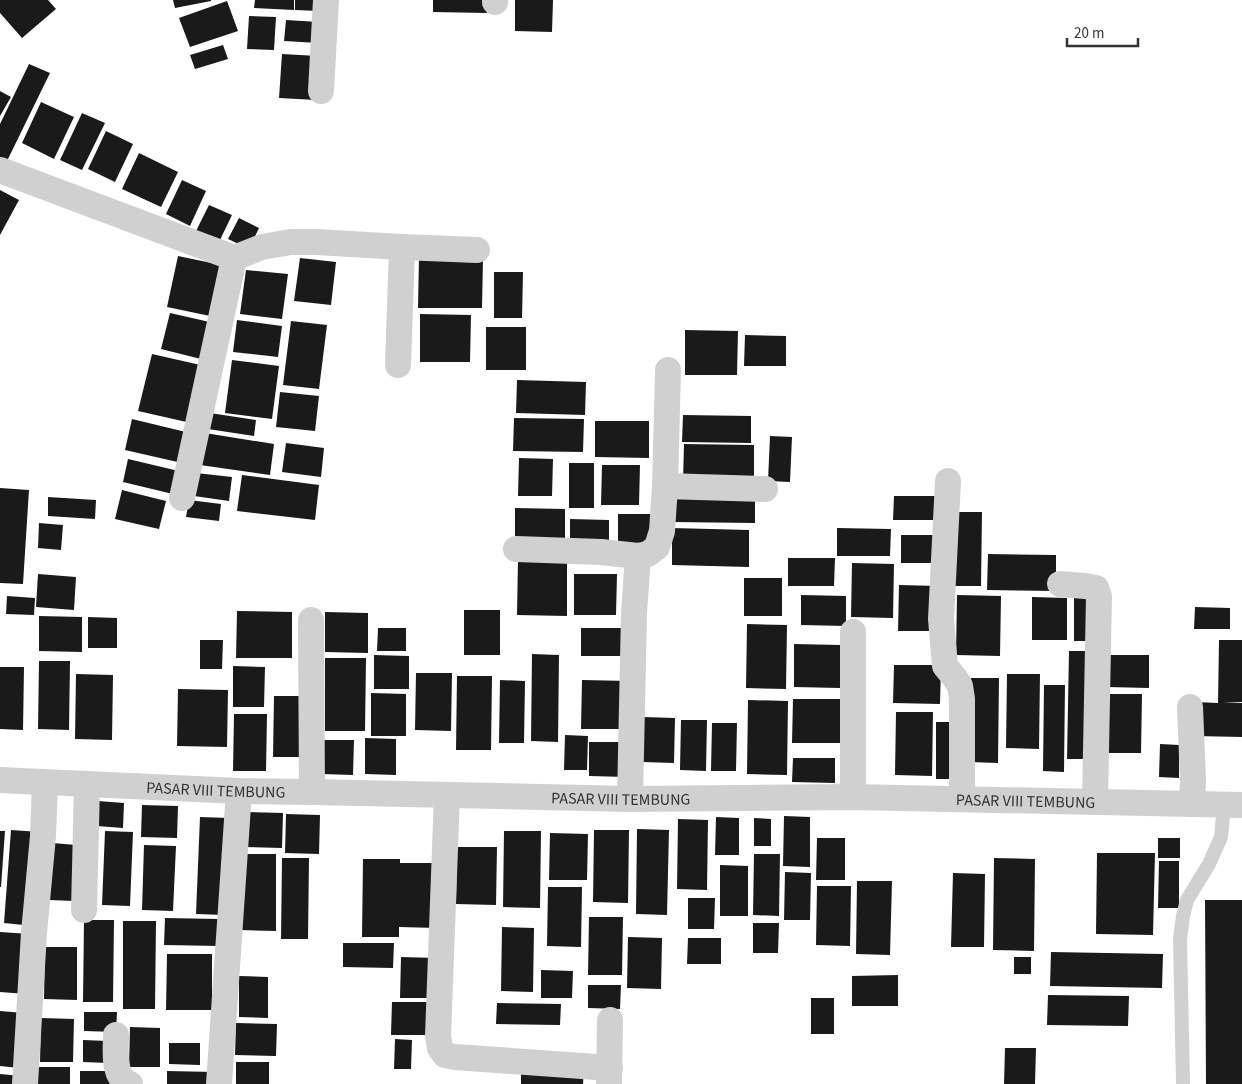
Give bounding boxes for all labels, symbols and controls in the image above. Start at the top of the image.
scale bar [1067,15,1138,47]
text: 20 m [1074,23,1104,44]
street label: PASAR VIII TEMBUNG [146,777,286,804]
street label: PASAR VIII TEMBUNG [551,787,690,811]
street label: PASAR VIII TEMBUNG [956,789,1095,814]

